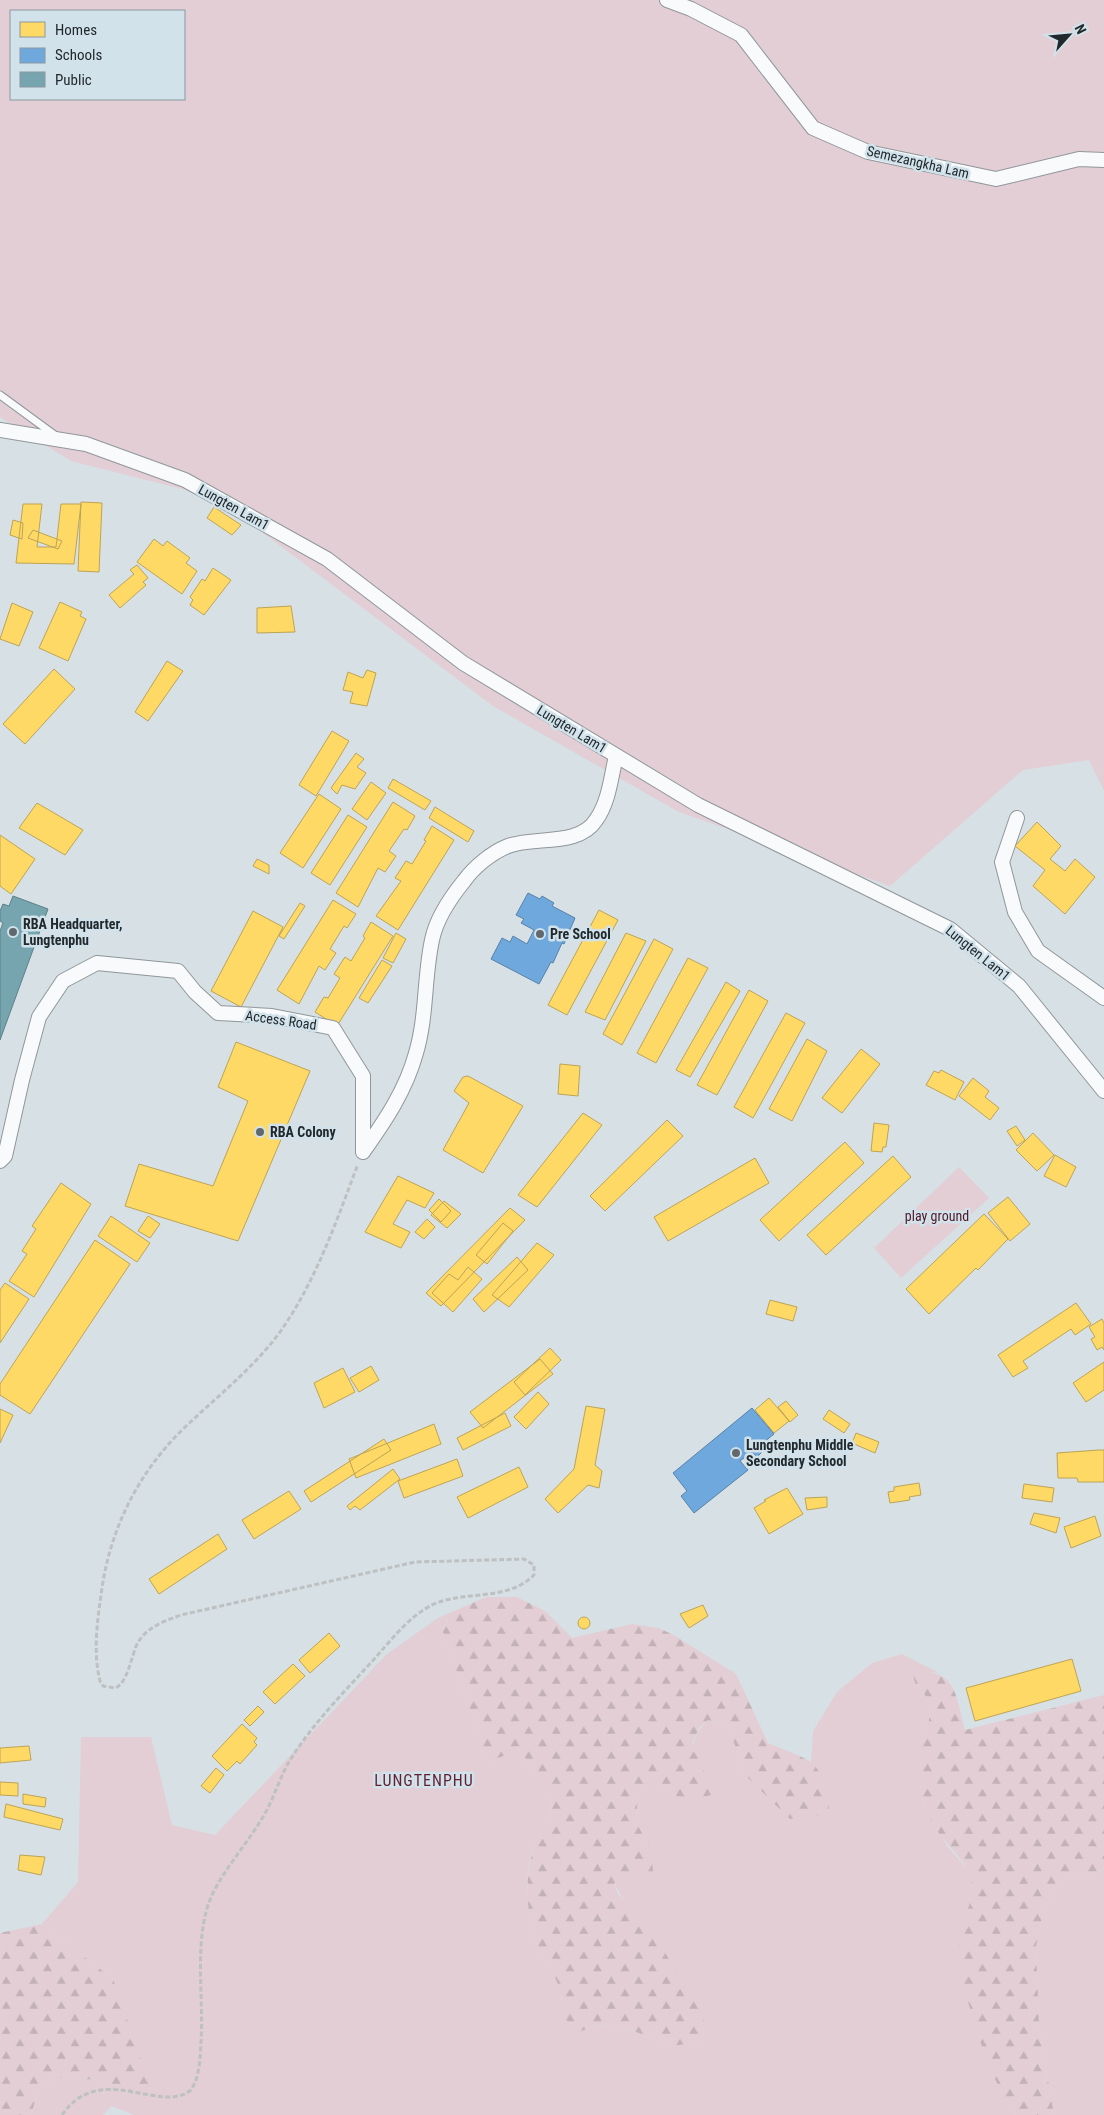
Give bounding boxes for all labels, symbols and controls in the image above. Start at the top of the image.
legend [10,10,185,100]
north arrow [1044,10,1094,60]
text: Homes [55,21,97,39]
text: N [1072,22,1090,37]
text: Schools [55,46,102,64]
text: Public [55,71,92,89]
street label: Semezangkha Lam [865,142,971,182]
street label: Lungten Lam1 [196,481,272,533]
street label: Lungten Lam1 [534,702,610,756]
place label: RBA Headquarter, Lungtenphu [23,916,122,948]
street label: Lungten Lam1 [943,922,1013,984]
marker: RBA Headquarter, Lungtenphu [7,926,19,938]
place label: Pre School [550,926,611,942]
marker: Pre School [534,928,546,940]
street label: Access Road [244,1007,318,1033]
place label: RBA Colony [270,1124,337,1140]
marker: RBA Colony [254,1126,266,1138]
park label: play ground [905,1208,969,1224]
place label: Lungtenphu Middle Secondary School [746,1437,854,1469]
marker: Lungtenphu Middle Secondary School [730,1447,742,1459]
district label: LUNGTENPHU [374,1771,474,1790]

